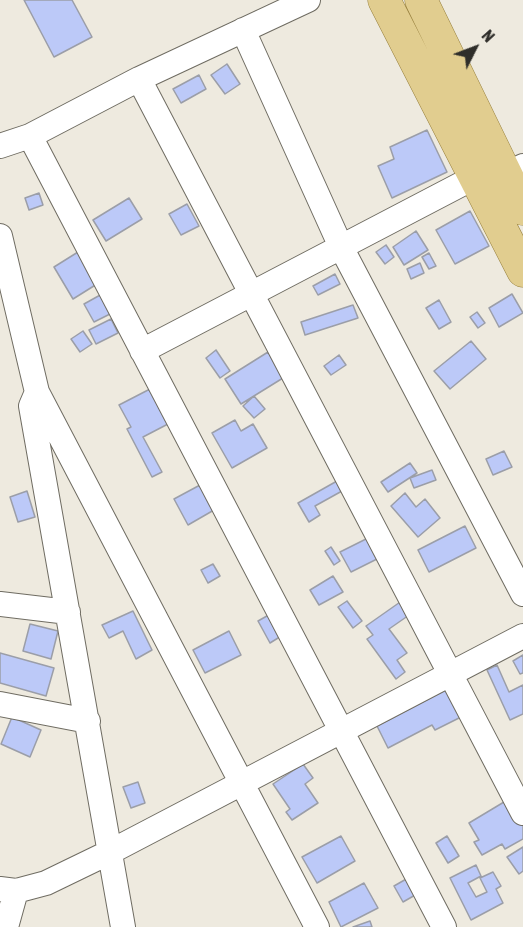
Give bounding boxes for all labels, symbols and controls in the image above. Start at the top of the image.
north arrow [445,18,505,78]
text: N [479,26,498,45]

